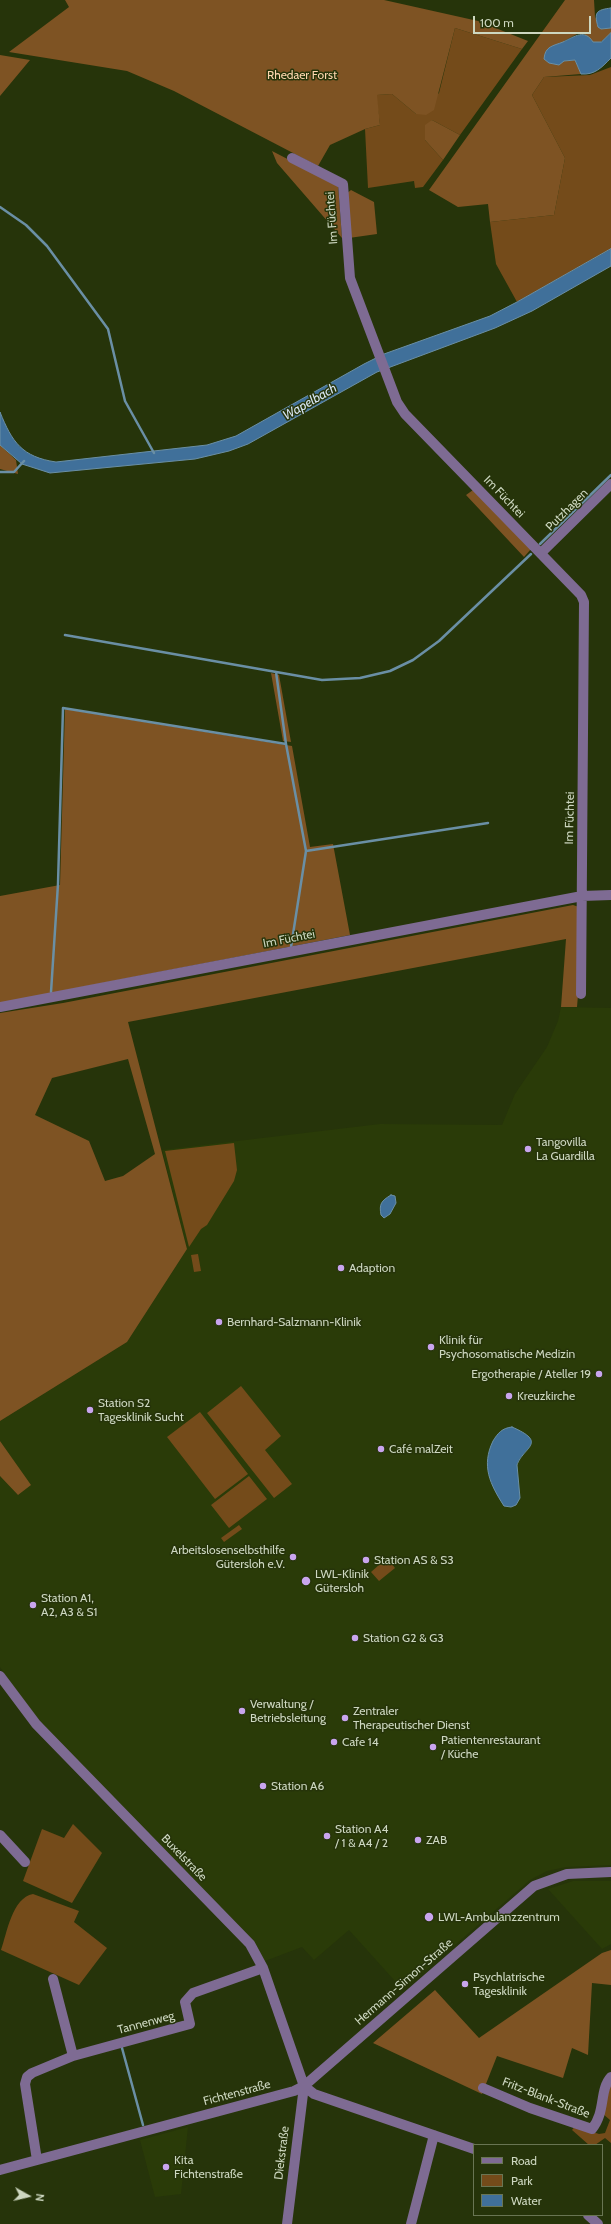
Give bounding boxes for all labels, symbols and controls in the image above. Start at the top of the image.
scale bar [475,8,593,34]
text: 100 m [480,15,514,30]
park label: Rhedaer Forst [267,68,337,82]
street label: Im Füchtei [323,191,341,245]
water label: Wapelbach [280,380,340,424]
street label: Im Füchtei [480,473,528,521]
street label: Putzhagen [543,486,591,534]
street label: Im Füchtei [562,791,578,845]
street label: Im Füchtei [262,927,316,951]
place label: Tangovilla La Guardilla [536,1135,595,1163]
marker: Tangovilla La Guardilla [523,1144,533,1154]
place label: Adaption [349,1261,395,1275]
marker: Adaption [336,1263,346,1273]
place label: Bernhard-Salzmann-Klinik [227,1315,361,1329]
marker: Bernhard-Salzmann-Klinik [214,1317,224,1327]
place label: Klinik für Psychosomatische Medizin [439,1333,575,1361]
marker: Klinik für Psychosomatische Medizin [426,1342,436,1352]
place label: Ergotherapie / Ateller 19 [471,1367,591,1381]
marker: Ergotherapie / Ateller 19 [594,1369,604,1379]
place label: Kreuzkirche [517,1389,575,1403]
marker: Kreuzkirche [504,1391,514,1401]
place label: Station S2 Tagesklinik Sucht [98,1396,184,1424]
marker: Station S2 Tagesklinik Sucht [85,1405,95,1415]
place label: Café malZeit [389,1442,453,1456]
marker: Café malZeit [376,1444,386,1454]
place label: Arbeitslosenselbsthilfe Gütersloh e.V. [171,1543,285,1571]
marker: Arbeitslosenselbsthilfe Gütersloh e.V. [288,1552,298,1562]
place label: Station AS & S3 [374,1553,454,1567]
marker: Station AS & S3 [361,1555,371,1565]
place label: LWL-Klinik Gütersloh [315,1567,369,1595]
marker: LWL-Klinik Gütersloh [300,1575,312,1587]
place label: Station A1, A2, A3 & S1 [41,1591,98,1619]
marker: Station A1, A2, A3 & S1 [28,1600,38,1610]
place label: Station G2 & G3 [363,1631,444,1645]
marker: Station G2 & G3 [350,1633,360,1643]
place label: Verwaltung / Betriebsleitung [250,1697,326,1725]
place label: Zentraler Therapeutischer Dienst [353,1704,470,1732]
marker: Verwaltung / Betriebsleitung [237,1706,247,1716]
marker: Zentraler Therapeutischer Dienst [340,1713,350,1723]
place label: Patientenrestaurant / Küche [441,1733,540,1761]
place label: Cafe 14 [342,1735,379,1749]
marker: Cafe 14 [329,1737,339,1747]
marker: Patientenrestaurant / Küche [428,1742,438,1752]
place label: Station A6 [271,1779,324,1793]
marker: Station A6 [258,1781,268,1791]
place label: Station A4 / 1 & A4 / 2 [335,1822,388,1850]
marker: Station A4 / 1 & A4 / 2 [322,1831,332,1841]
street label: Buxelstraße [158,1832,210,1884]
place label: ZAB [426,1833,447,1847]
marker: ZAB [413,1835,423,1845]
place label: LWL-Ambulanzzentrum [438,1910,560,1924]
marker: LWL-Ambulanzzentrum [423,1911,435,1923]
street label: Hermann-Simon-Straße [352,1936,456,2028]
place label: Psychlatrische Tagesklinik [473,1970,545,1998]
marker: Psychlatrische Tagesklinik [460,1979,470,1989]
street label: Tannenweg [116,2008,176,2038]
street label: Fritz-Blank-Straße [500,2075,592,2121]
street label: Fichtenstraße [202,2077,272,2109]
street label: Diekstraße [272,2125,292,2181]
legend [473,2144,603,2216]
place label: Kita Fichtenstraße [174,2153,243,2181]
text: Road [511,2153,537,2168]
marker: Kita Fichtenstraße [161,2162,171,2172]
text: Park [511,2173,533,2188]
north arrow [8,2176,48,2216]
text: N [32,2193,47,2202]
text: Water [511,2193,541,2208]

